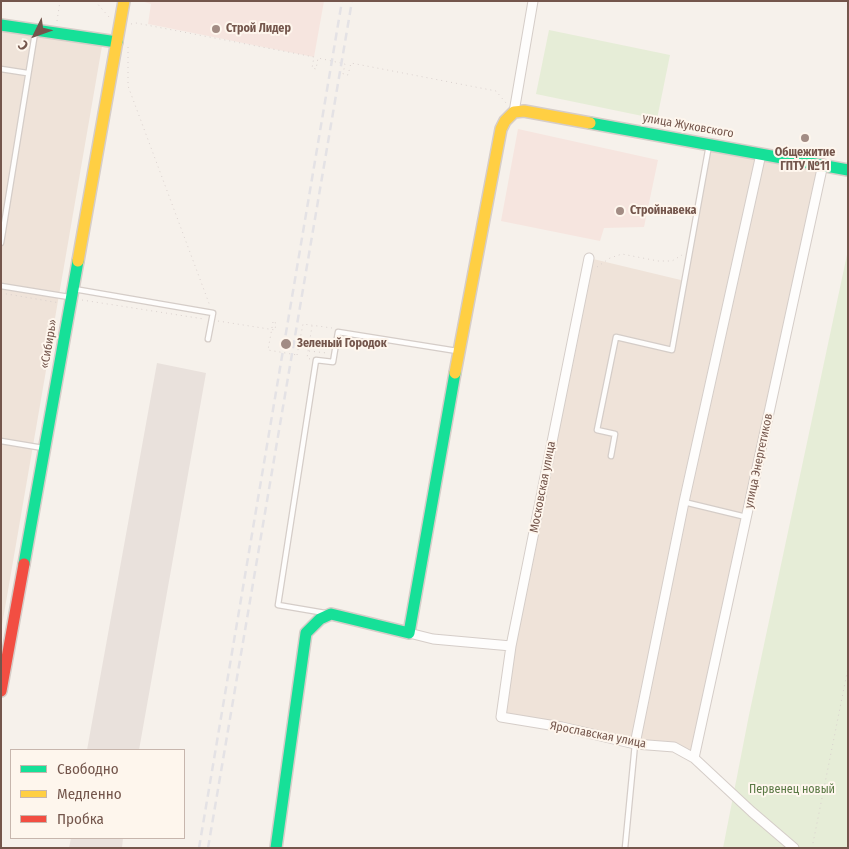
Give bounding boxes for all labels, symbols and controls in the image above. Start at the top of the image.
north arrow [10,10,60,60]
place label: Строй Лидер [226,22,291,36]
marker: Строй Лидер [210,23,222,35]
text: С [15,37,32,54]
street label: улица Жуковского [641,111,735,141]
marker: Общежитие ГПТУ №11 [799,132,811,144]
place label: Общежитие ГПТУ №11 [775,146,835,174]
place label: Стройнавека [630,204,696,218]
marker: Стройнавека [614,205,626,217]
street label: «Сибирь» [38,318,60,370]
marker: Зеленый Городок [279,337,293,351]
place label: Зеленый Городок [297,337,387,351]
street label: улица Энергетиков [742,412,776,510]
street label: Московская улица [527,440,559,534]
street label: Ярославская улица [549,719,647,751]
legend [10,749,185,839]
text: Свободно [57,760,119,778]
park label: Первенец новый [749,783,835,797]
text: Медленно [57,785,122,803]
text: Пробка [57,810,104,828]

